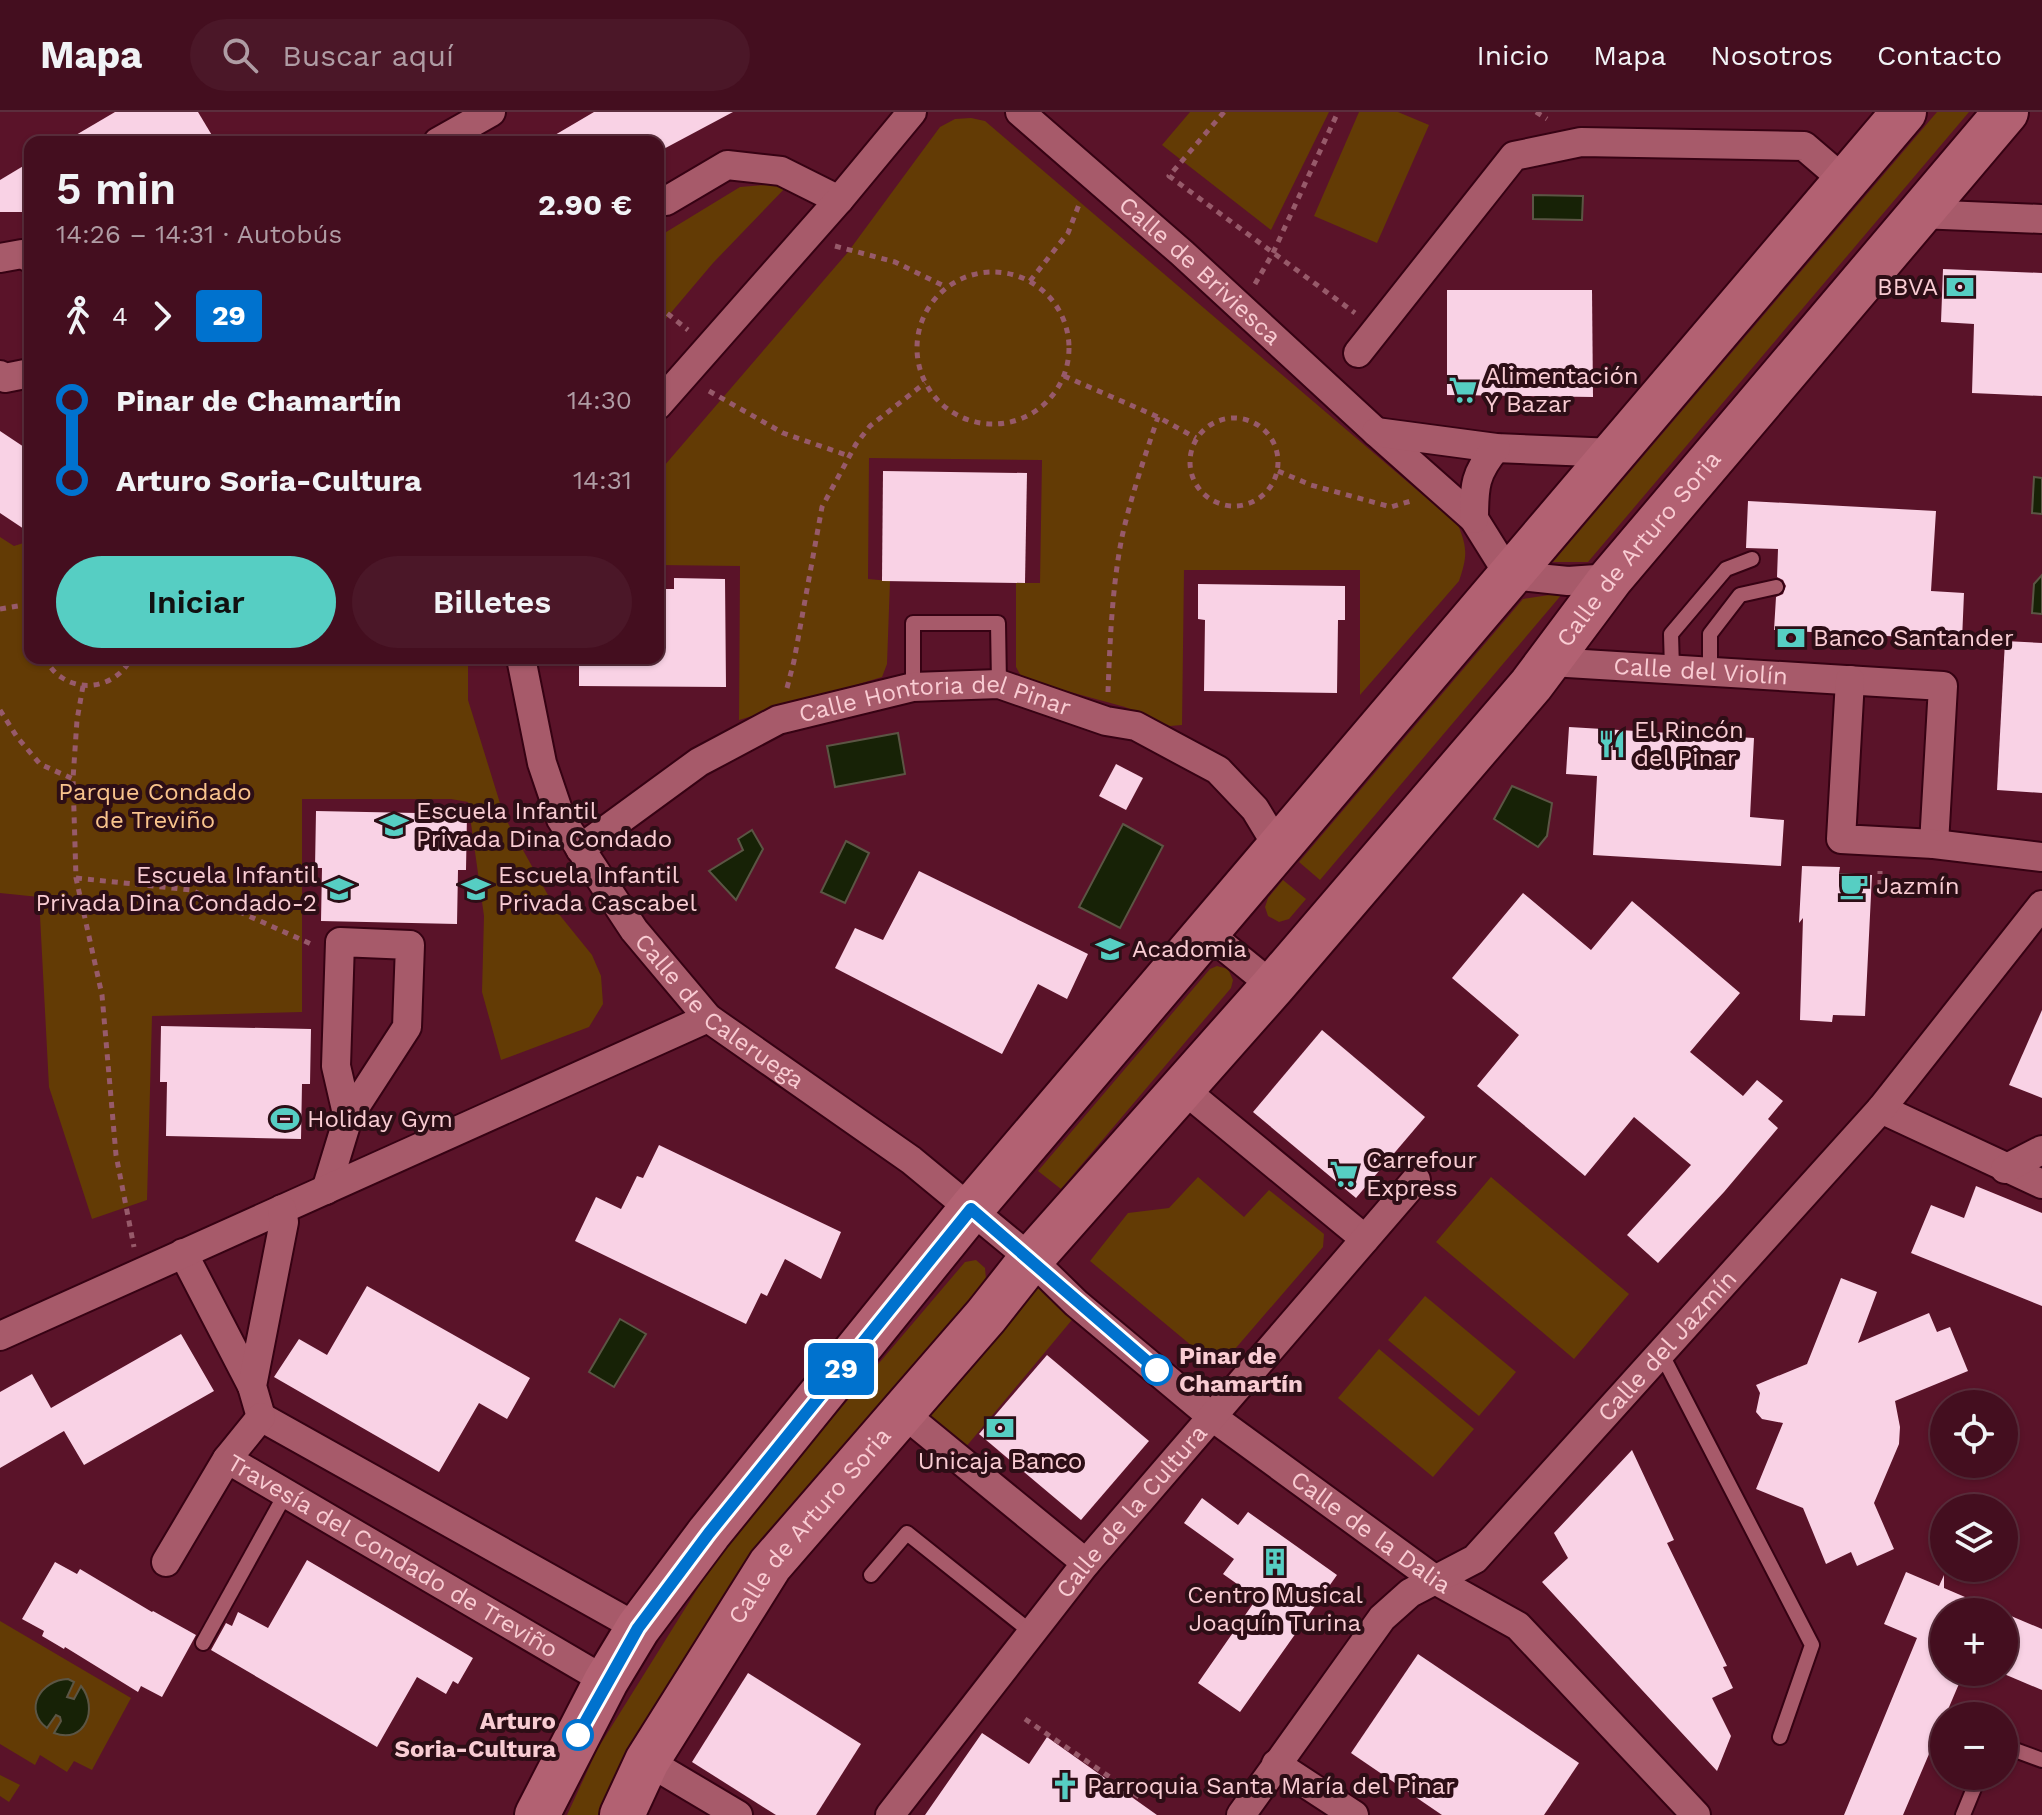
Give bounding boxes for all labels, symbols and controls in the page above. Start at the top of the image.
search box [190,19,750,91]
text: Mapa [40,33,142,77]
icon: search [218,33,262,77]
text: Buscar aquí [282,38,454,73]
text: Inicio [1477,39,1549,72]
text: Mapa [1593,39,1666,72]
text: Nosotros [1710,39,1833,72]
text: Contacto [1877,39,2002,72]
text: 5 min [56,163,176,215]
text: 2.90 € [538,187,632,222]
street label: Calle de Briviesca [1113,191,1287,351]
text: 14:26 – 14:31 · Autobús [56,219,342,249]
bank icon: BBVA [1945,272,1975,302]
place label: BBVA [1877,273,1938,301]
icon: walk [56,294,100,338]
icon: forward [140,294,184,338]
text: 29 [212,299,246,332]
text: 4 [112,301,128,331]
place label: Alimentación Y Bazar [1485,362,1639,418]
supermarket icon: Alimentación Y Bazar [1448,375,1478,405]
text: Pinar de Chamartín [116,383,402,418]
text: 14:30 [567,385,632,415]
street label: Calle de Arturo Soria [1551,445,1727,652]
text: Arturo Soria-Cultura [116,463,422,498]
text: 14:31 [573,465,632,495]
button: Iniciar [56,556,336,648]
button: Billetes [352,556,632,648]
bank icon: Banco Santander [1776,623,1806,653]
place label: Banco Santander [1813,624,2014,652]
street label: Calle del Violín [1613,652,1789,690]
street label: Calle Hontoria del Pinar [796,670,1075,728]
place label: El Rincón del Pinar [1634,716,1744,772]
restaurant icon: El Rincón del Pinar [1597,729,1627,759]
park label: Parque Condado de Treviño [58,778,252,834]
place label: Escuela Infantil Privada Dina Condado [416,797,672,853]
school or university icon: Escuela Infantil Privada Dina Condado [379,810,409,840]
place label: Escuela Infantil Privada Dina Condado-2 [35,861,318,917]
place label: Escuela Infantil Privada Cascabel [498,861,697,917]
cafe icon: Jazmín [1839,871,1869,901]
place label: Jazmín [1876,872,1960,900]
school or university icon: Escuela Infantil Privada Dina Condado-2 [324,874,354,904]
school or university icon: Escuela Infantil Privada Cascabel [461,874,491,904]
street label: Calle de Caleruega [629,928,809,1095]
school or university icon: Acadomia [1095,934,1125,964]
place label: Acadomia [1132,935,1247,963]
sports icon: Holiday Gym [270,1104,300,1134]
place label: Holiday Gym [307,1105,453,1133]
place label: Carrefour Express [1366,1146,1477,1202]
supermarket icon: Carrefour Express [1329,1159,1359,1189]
street label: Calle del Jazmín [1592,1265,1742,1427]
place label: Pinar de Chamartín [1179,1342,1303,1398]
line badge: 29 [805,1343,877,1395]
text: 29 [824,1352,858,1385]
marker: Pinar de Chamartín [1142,1355,1172,1385]
map controls [1930,1390,2018,1790]
button: locate [1930,1390,2018,1478]
bank icon: Unicaja Banco [985,1413,1015,1443]
street label: Calle de la Cultura [1050,1419,1213,1604]
street label: Calle de Arturo Soria [722,1422,897,1629]
place label: Unicaja Banco [918,1447,1082,1475]
street label: Travesía del Condado de Treviño [222,1448,563,1664]
street label: Calle de la Dalia [1285,1465,1455,1600]
button: layers [1930,1494,2018,1582]
building icon: Centro Musical Joaquín Turina [1260,1547,1290,1577]
place label: Centro Musical Joaquín Turina [1187,1581,1363,1637]
button: + [1930,1598,2018,1686]
button: − [1930,1702,2018,1790]
place label: Arturo Soria-Cultura [395,1707,556,1763]
marker: Arturo Soria-Cultura [563,1720,593,1750]
church icon: Parroquia Santa María del Pinar [1050,1771,1080,1801]
place label: Parroquia Santa María del Pinar [1087,1772,1455,1800]

